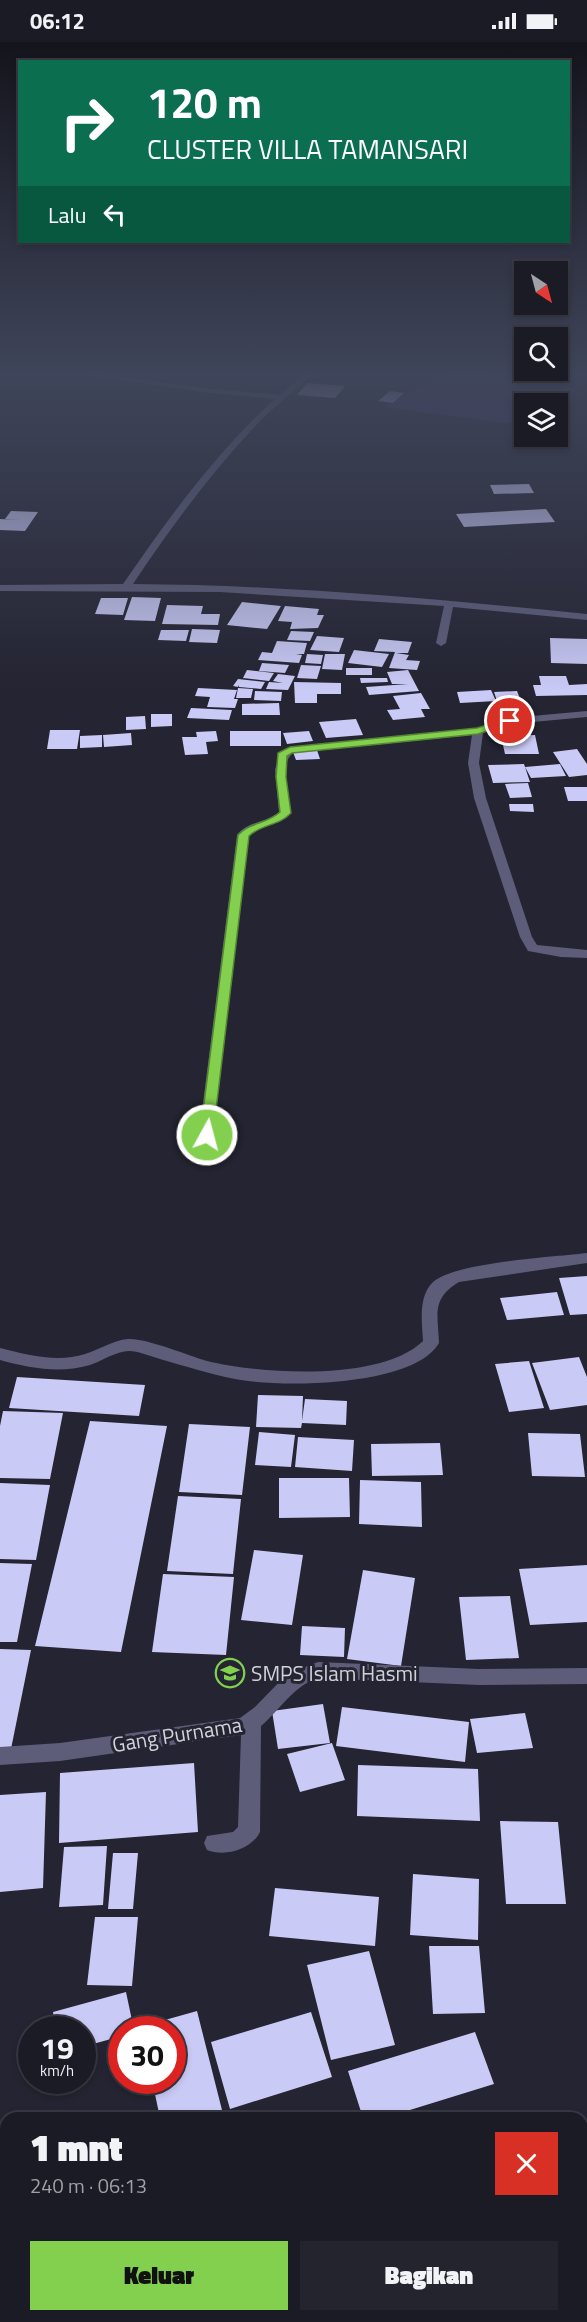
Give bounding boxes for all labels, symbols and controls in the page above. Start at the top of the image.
text: 06:12 [30,4,85,38]
text: 120 m [147,70,262,134]
icon: right [48,84,126,162]
text: CLUSTER VILLA TAMANSARI [147,128,468,169]
text: Lalu [48,198,86,232]
icon: left [98,198,131,231]
north arrow [514,261,568,315]
map controls [514,261,568,447]
button: search [514,327,568,381]
button: layers [514,393,568,447]
pin [484,695,535,746]
icon: arrive [493,704,526,737]
position arrow [175,1103,239,1167]
school or university icon: SMPS Islam Hasmi [214,1657,246,1689]
place label: SMPS Islam Hasmi [251,1657,418,1689]
street label: Gang Purnama [110,1708,245,1760]
speed limit sign: 30 [108,2016,186,2094]
text: 19 [40,2025,74,2071]
text: km/h [40,2059,74,2082]
text: 1 mnt [30,2120,123,2175]
button: close [495,2132,558,2195]
text: 240 m · 06:13 [30,2170,147,2201]
button: Keluar [30,2241,288,2310]
button: Bagikan [300,2241,558,2310]

